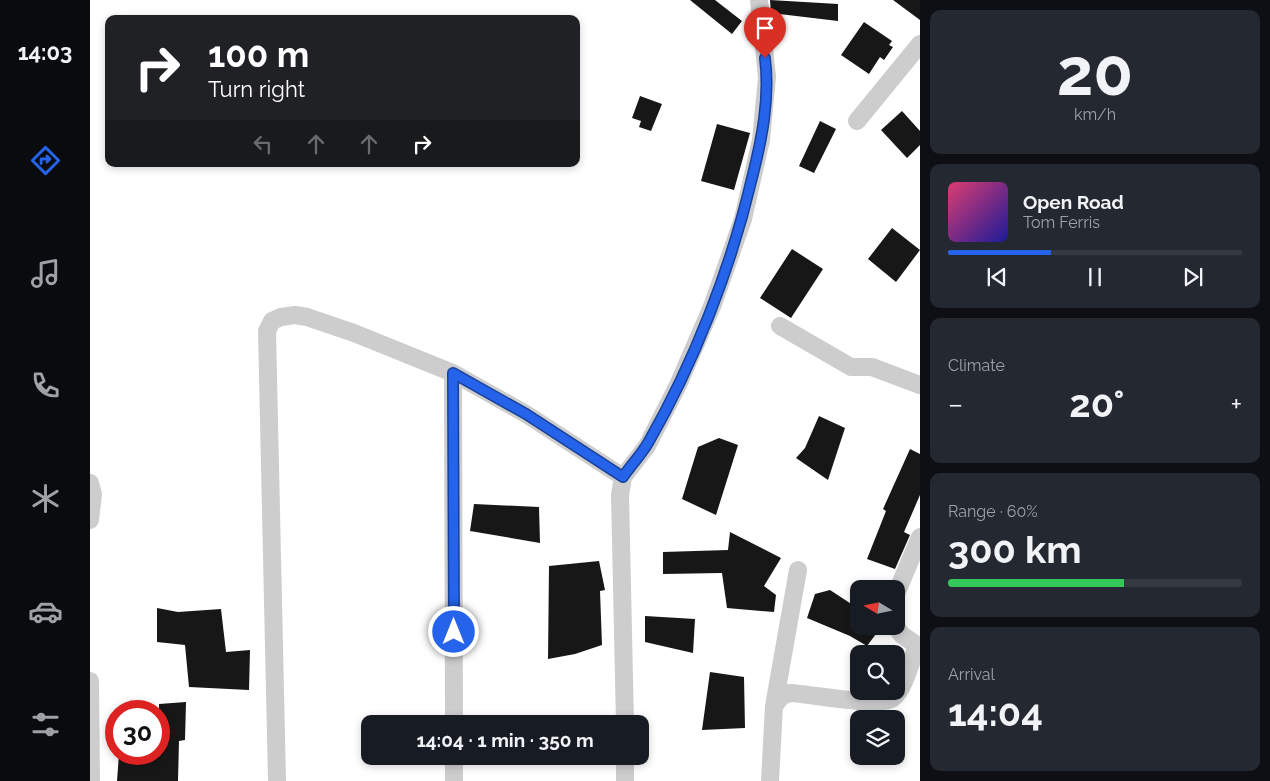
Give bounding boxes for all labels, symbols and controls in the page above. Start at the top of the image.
pin [744,7,786,58]
icon: arrive [751,14,779,42]
text: 100 m [208,34,309,75]
text: 20 [1057,34,1133,110]
icon: right [125,35,190,100]
text: 14:03 [18,39,72,65]
text: Turn right [208,76,305,102]
text: km/h [1074,105,1116,124]
icon: left [249,130,277,158]
icon: ahead [302,130,330,158]
icon: ahead [355,130,383,158]
icon: right [408,130,436,158]
icon: directions [28,143,63,178]
text: Open Road [1023,191,1124,213]
text: Tom Ferris [1023,213,1100,232]
icon: music [28,256,63,291]
icon: previous [983,263,1011,291]
icon: pause [1081,263,1109,291]
icon: next [1179,263,1207,291]
text: Climate [948,356,1005,375]
icon: phone [28,368,63,403]
text: 20° [1069,381,1124,426]
text: − [948,388,963,421]
text: + [1230,388,1242,421]
icon: climate [28,481,63,516]
text: Range · 60% [948,502,1038,521]
text: 300 km [948,527,1082,572]
north arrow [850,580,905,635]
map controls [850,580,905,765]
icon: car [28,594,63,629]
position arrow [427,605,479,657]
button: search [850,645,905,700]
text: Arrival [948,665,995,684]
text: 14:04 [948,690,1043,735]
speed limit sign: 30 [105,700,170,765]
icon: filters [28,707,63,742]
button: layers [850,710,905,765]
text: 14:04 · 1 min · 350 m [416,729,594,751]

